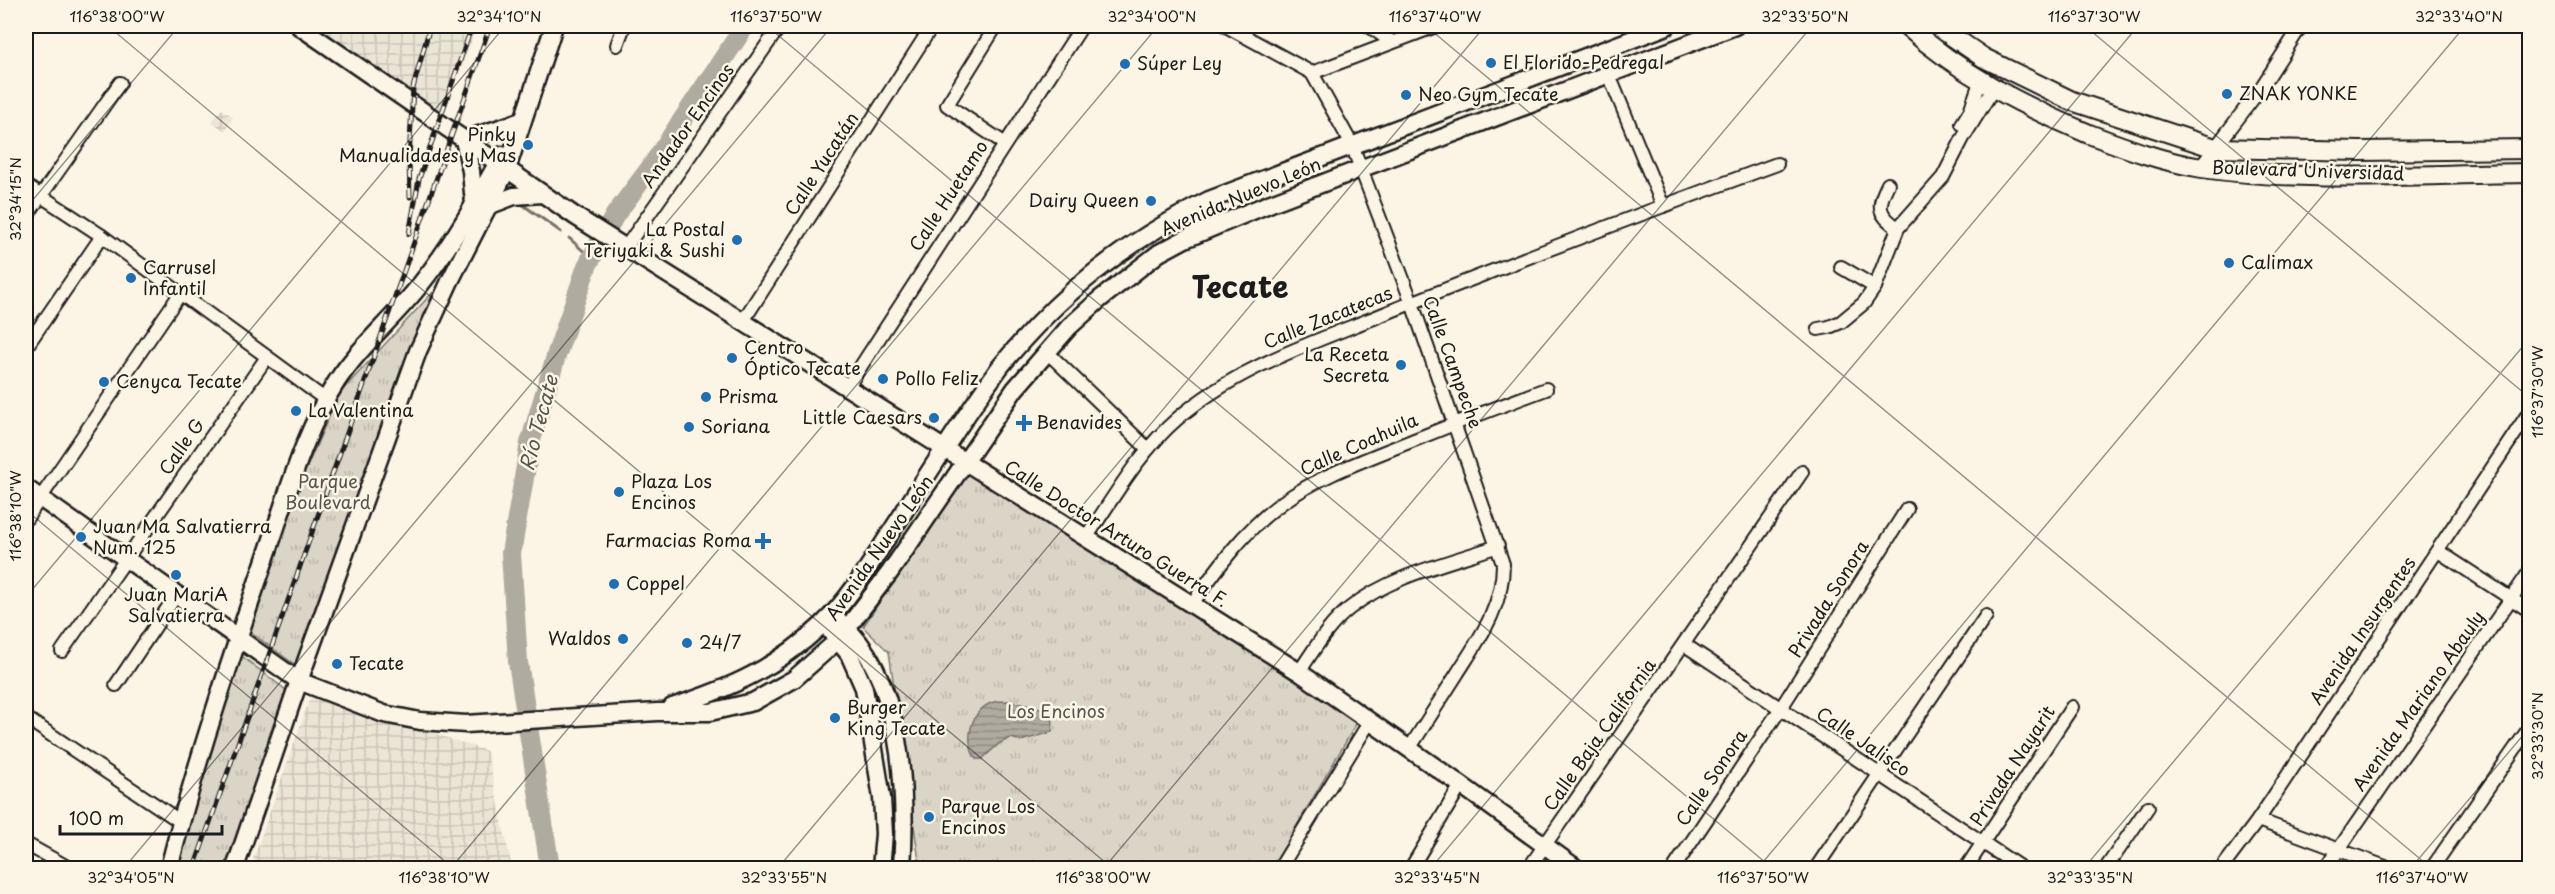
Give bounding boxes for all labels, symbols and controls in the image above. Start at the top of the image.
text: 116°38'00"W [69,4,165,27]
text: 32°34'10"N [456,4,542,27]
text: 116°37'50"W [730,4,823,27]
text: 32°34'00"N [1107,4,1197,27]
text: 116°37'40"W [1389,4,1482,27]
text: 32°33'50"N [1761,4,1849,27]
text: 116°37'30"W [2048,4,2141,27]
text: 32°33'40"N [2415,4,2503,27]
place label: El Florido-Pedregal [1503,48,1664,75]
place label: Súper Ley [1137,49,1222,76]
marker: El Florido-Pedregal [1484,56,1498,70]
street label: Andador Encinos [634,57,740,193]
marker: Súper Ley [1118,57,1132,71]
place label: ZNAK YONKE [2239,79,2358,106]
place label: Neo Gym Tecate [1418,80,1559,107]
marker: ZNAK YONKE [2220,87,2234,101]
marker: Neo Gym Tecate [1399,88,1413,102]
street label: Calle Yucatán [777,106,864,220]
place label: Pinky Manualidades y Mas [339,120,516,168]
street label: Calle Huetamo [902,134,994,256]
marker: Pinky Manualidades y Mas [521,138,535,152]
street label: Avenida Nuevo León [1156,150,1325,242]
street label: Boulevard Universidad [2211,153,2405,186]
text: 32°34'15"N [3,157,26,241]
place label: Dairy Queen [1029,186,1139,213]
marker: Dairy Queen [1144,194,1158,208]
place label: La Postal Teriyaki & Sushi [583,215,725,263]
marker: La Postal Teriyaki & Sushi [730,233,744,247]
place label: Calimax [2241,248,2313,275]
place label: Carrusel Infantil [143,253,216,301]
marker: Calimax [2222,256,2236,270]
district label: Tecate [1191,263,1289,308]
marker: Carrusel Infantil [124,271,138,285]
street label: Calle Zacatecas [1259,278,1396,355]
street label: Calle Campeche [1417,291,1490,432]
place label: Centro Óptico Tecate [744,333,861,381]
place label: La Receta Secreta [1304,340,1390,388]
text: 116°37'30"W [2525,345,2548,438]
marker: Centro Óptico Tecate [725,351,739,365]
marker: La Receta Secreta [1394,358,1408,372]
place label: Pollo Feliz [895,364,979,391]
place label: Cenyca Tecate [116,367,242,394]
water label: Río Tecate [511,370,566,474]
marker: Pollo Feliz [876,372,890,386]
marker: Cenyca Tecate [97,375,111,389]
place label: Prisma [718,382,778,409]
marker: Prisma [699,390,713,404]
place label: La Valentina [308,396,414,423]
place label: Little Caesars [802,403,922,430]
marker: La Valentina [289,404,303,418]
street label: Calle Coahuila [1295,405,1422,482]
place label: Benavides [1036,408,1122,435]
marker: Little Caesars [927,411,941,425]
street label: Calle G [151,412,210,480]
place label: Soriana [701,412,771,439]
marker: Benavides [1017,416,1031,430]
marker: Soriana [682,420,696,434]
street label: Calle Doctor Arturo Guerra F. [1000,452,1234,613]
park label: Parque Boulevard [285,467,371,515]
place label: Plaza Los Encinos [631,467,712,515]
street label: Avenida Nuevo León [818,469,939,625]
text: 116°38'10"W [3,470,26,562]
marker: Plaza Los Encinos [612,485,626,499]
place label: Juan Ma Salvatierra Num. 125 [93,512,272,560]
place label: Farmacias Roma [605,526,751,553]
marker: Juan Ma Salvatierra Num. 125 [74,530,88,544]
marker: Farmacias Roma [756,534,770,548]
street label: Privada Sonora [1781,534,1875,662]
street label: Avenida Insurgentes [2302,551,2421,710]
marker: Juan MariA Salvatierra [169,568,183,582]
place label: Coppel [626,569,685,596]
marker: Coppel [607,577,621,591]
place label: Juan MariA Salvatierra [124,580,228,628]
street label: Avenida Mariano Abauly [2345,604,2490,796]
place label: Waldos [548,624,611,651]
place label: 24/7 [699,628,741,655]
marker: Waldos [616,632,630,646]
marker: 24/7 [680,636,694,650]
place label: Tecate [349,649,404,676]
street label: Calle Baja California [1536,652,1662,816]
marker: Tecate [330,657,344,671]
text: 32°33'30"N [2525,692,2548,780]
place label: Burger King Tecate [847,693,946,741]
park label: Los Encinos [1007,697,1105,724]
street label: Calle Jalisco [1811,699,1916,782]
street label: Privada Nayarit [1963,700,2061,831]
marker: Burger King Tecate [828,711,842,725]
street label: Calle Sonora [1668,723,1753,831]
place label: Parque Los Encinos [941,792,1035,840]
scale bar [60,798,222,836]
text: 100 m [69,804,124,831]
marker: Parque Los Encinos [922,810,936,824]
text: 32°34'05"N [87,865,175,888]
text: 116°38'10"W [398,865,490,888]
text: 32°33'55"N [741,865,827,888]
text: 116°38'00"W [1055,865,1151,888]
text: 32°33'45"N [1394,865,1480,888]
text: 116°37'50"W [1717,865,1810,888]
text: 32°33'35"N [2047,865,2133,888]
text: 116°37'40"W [2376,865,2469,888]

